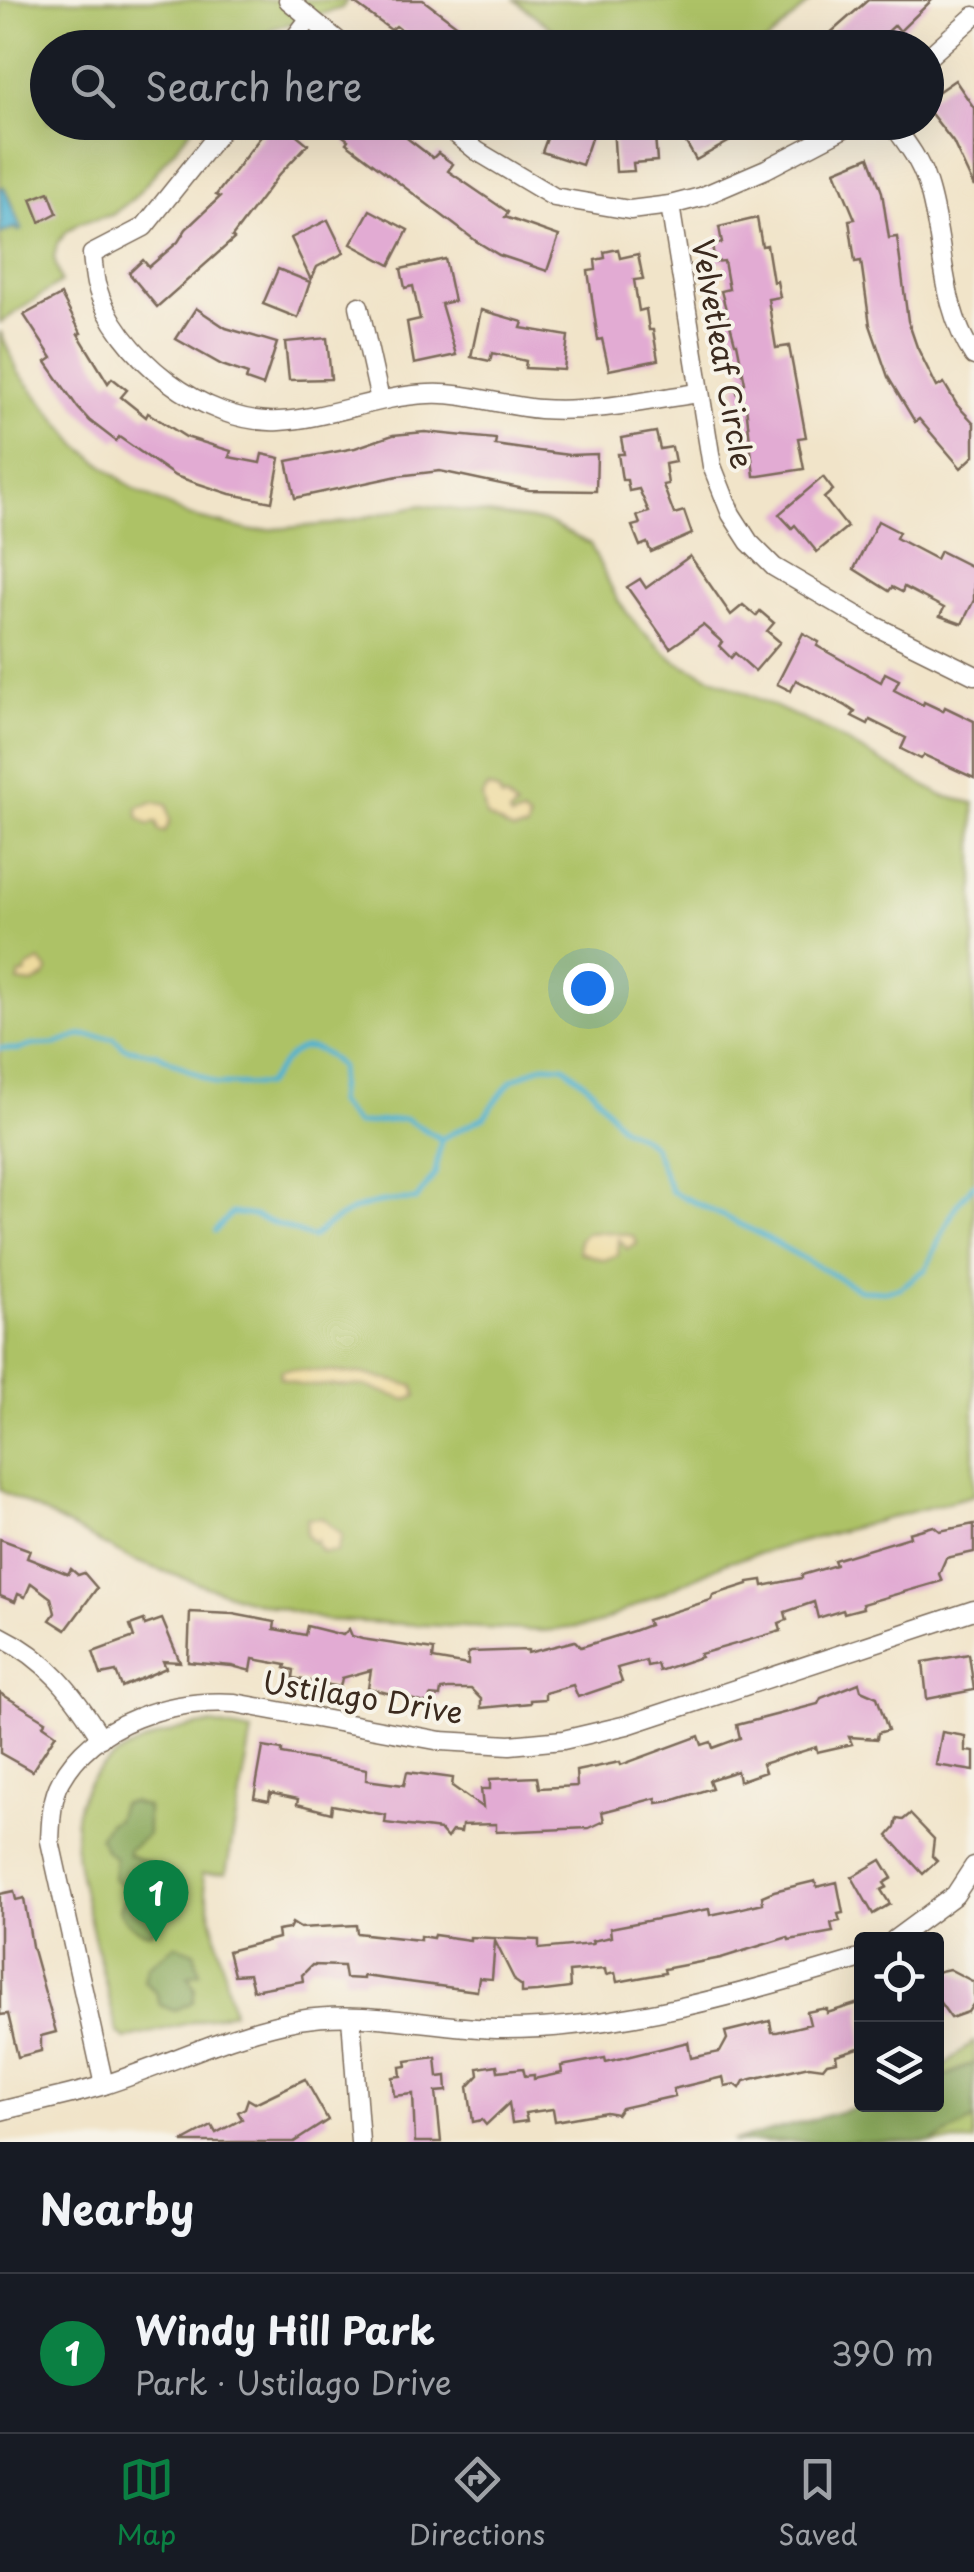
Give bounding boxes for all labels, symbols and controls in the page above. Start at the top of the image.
search box [30,30,944,140]
text: Search here [145,57,362,114]
icon: search [65,58,120,113]
street label: Velvetleaf Circle [682,236,766,472]
your location [563,963,614,1014]
street label: Ustilago Drive [260,1658,466,1734]
pin: 1 [124,1860,188,1942]
map controls [854,1932,944,2112]
button: locate [854,1932,944,2022]
button: layers [854,2022,944,2112]
text: Nearby [40,2176,194,2239]
text: Windy Hill Park [135,2301,435,2358]
text: 1 [65,2329,80,2377]
text: 390 m [831,2329,934,2377]
text: Park · Ustilago Drive [135,2358,452,2406]
tab: Map [116,2452,176,2555]
tab: Directions [409,2452,545,2555]
tab: Saved [778,2452,858,2555]

